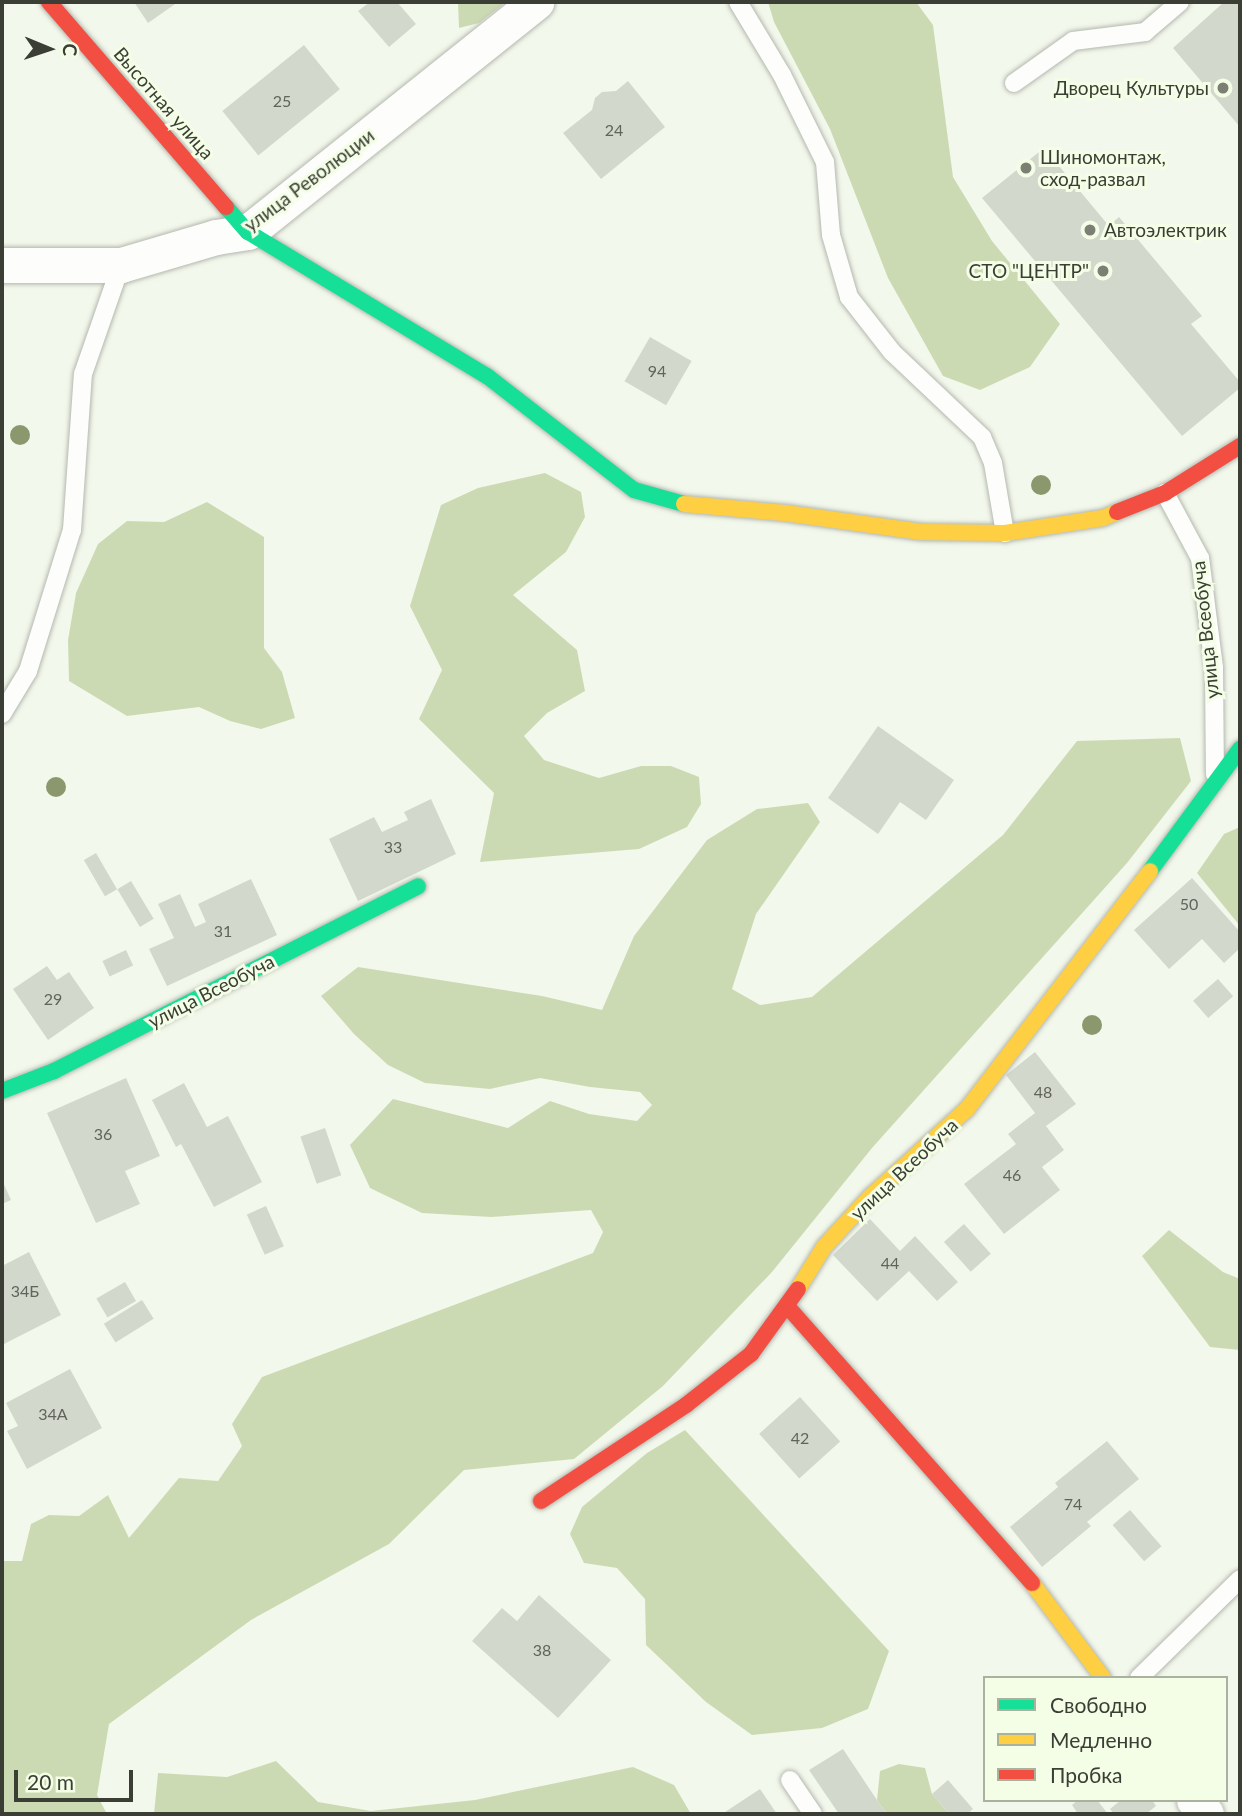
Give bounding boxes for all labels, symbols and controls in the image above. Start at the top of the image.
north arrow [14,14,84,84]
street label: Высотная улица [109,42,219,164]
text: С [59,43,82,56]
place label: Дворец Культуры [1054,77,1209,99]
marker: Дворец Культуры [1215,80,1231,96]
house number: 25 [273,91,291,111]
house number: 24 [605,120,623,140]
street label: улица Революции [239,124,379,236]
place label: Шиномонтаж, сход-развал [1040,146,1166,190]
marker: Шиномонтаж, сход-развал [1018,160,1034,176]
place label: Автоэлектрик [1104,219,1227,241]
marker: Автоэлектрик [1082,222,1098,238]
place label: СТО "ЦЕНТР" [969,260,1089,282]
marker: СТО "ЦЕНТР" [1095,263,1111,279]
house number: 94 [648,361,666,381]
street label: улица Всеобуча [1186,560,1224,700]
house number: 33 [384,837,402,857]
house number: 50 [1180,894,1198,914]
house number: 31 [214,921,232,941]
street label: улица Всеобуча [144,949,278,1033]
house number: 29 [44,989,62,1009]
house number: 48 [1034,1082,1052,1102]
street label: улица Всеобуча [846,1113,962,1225]
house number: 36 [94,1124,112,1144]
house number: 46 [1003,1165,1021,1185]
house number: 44 [881,1253,899,1273]
house number: 34Б [11,1281,39,1301]
house number: 34А [38,1404,68,1424]
house number: 42 [791,1428,809,1448]
house number: 74 [1064,1494,1082,1514]
house number: 38 [533,1640,551,1660]
legend [983,1676,1228,1802]
text: Свободно [1050,1692,1147,1717]
text: Медленно [1050,1727,1152,1752]
scale bar [18,1756,136,1800]
text: Пробка [1050,1762,1123,1787]
text: 20 m [27,1769,74,1794]

